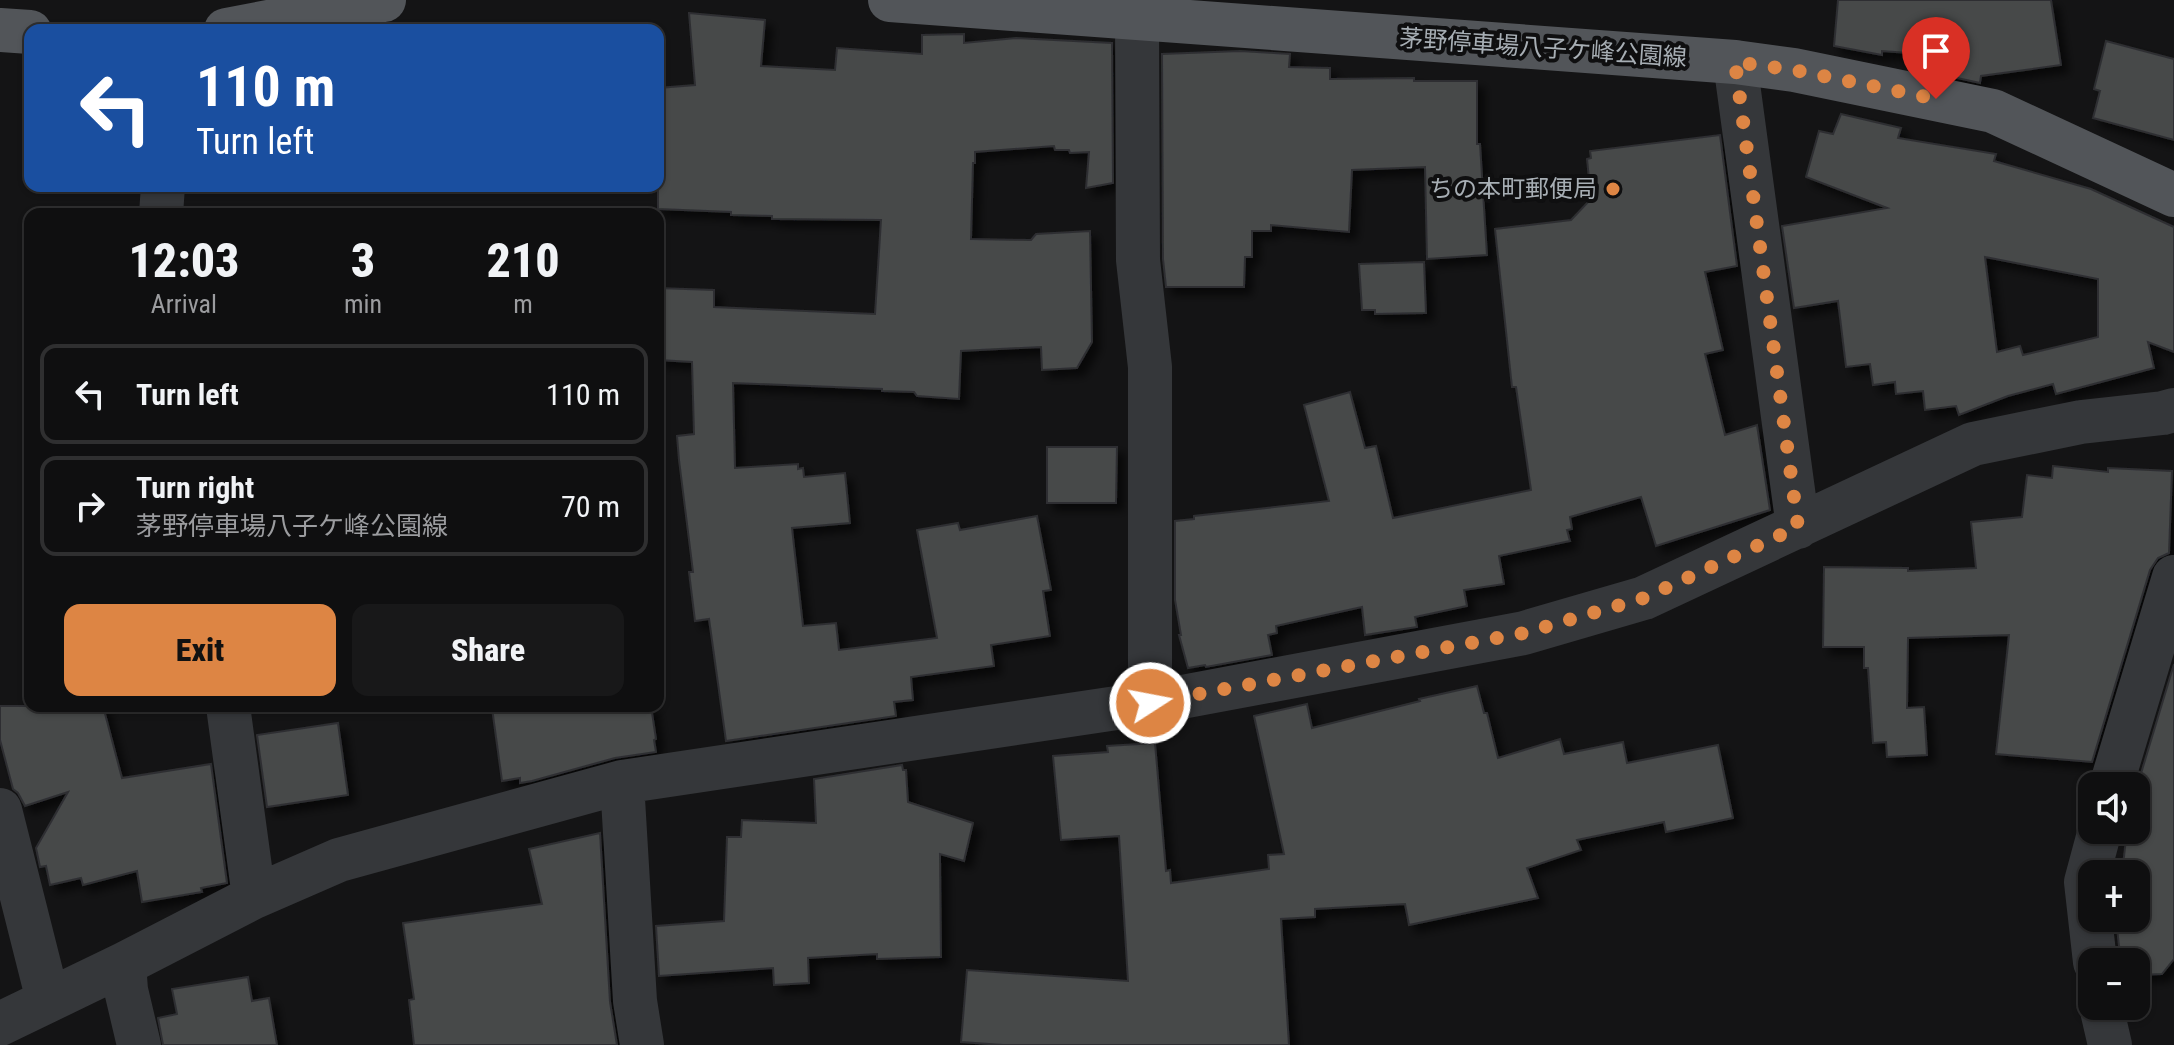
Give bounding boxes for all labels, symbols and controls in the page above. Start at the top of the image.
pin [1902,17,1970,99]
street label: 茅野停車場八子ケ峰公園線 [1398,24,1688,72]
icon: arrive [1914,29,1958,73]
text: 110 m [196,54,335,120]
icon: left [64,56,168,160]
text: Turn left [196,121,314,163]
place label: ちの本町郵便局 [1429,175,1597,203]
marker: ちの本町郵便局 [1604,180,1622,198]
text: 12:03 [128,232,240,289]
text: 3 [351,232,375,289]
text: 210 [486,232,560,289]
text: Arrival [151,289,217,319]
text: min [344,289,382,319]
text: m [513,289,533,319]
icon: left [68,372,112,416]
text: Turn left [136,377,239,412]
text: 110 m [546,377,620,412]
text: Turn right [136,470,254,505]
icon: right [68,484,112,528]
text: 70 m [561,489,620,524]
text: 茅野停車場八子ケ峰公園線 [136,511,448,541]
button: Exit [64,604,336,696]
button: Share [352,604,624,696]
position arrow [1108,661,1192,745]
map controls [2078,772,2150,1020]
button: sound [2078,772,2150,844]
button: + [2078,860,2150,932]
button: − [2078,948,2150,1020]

